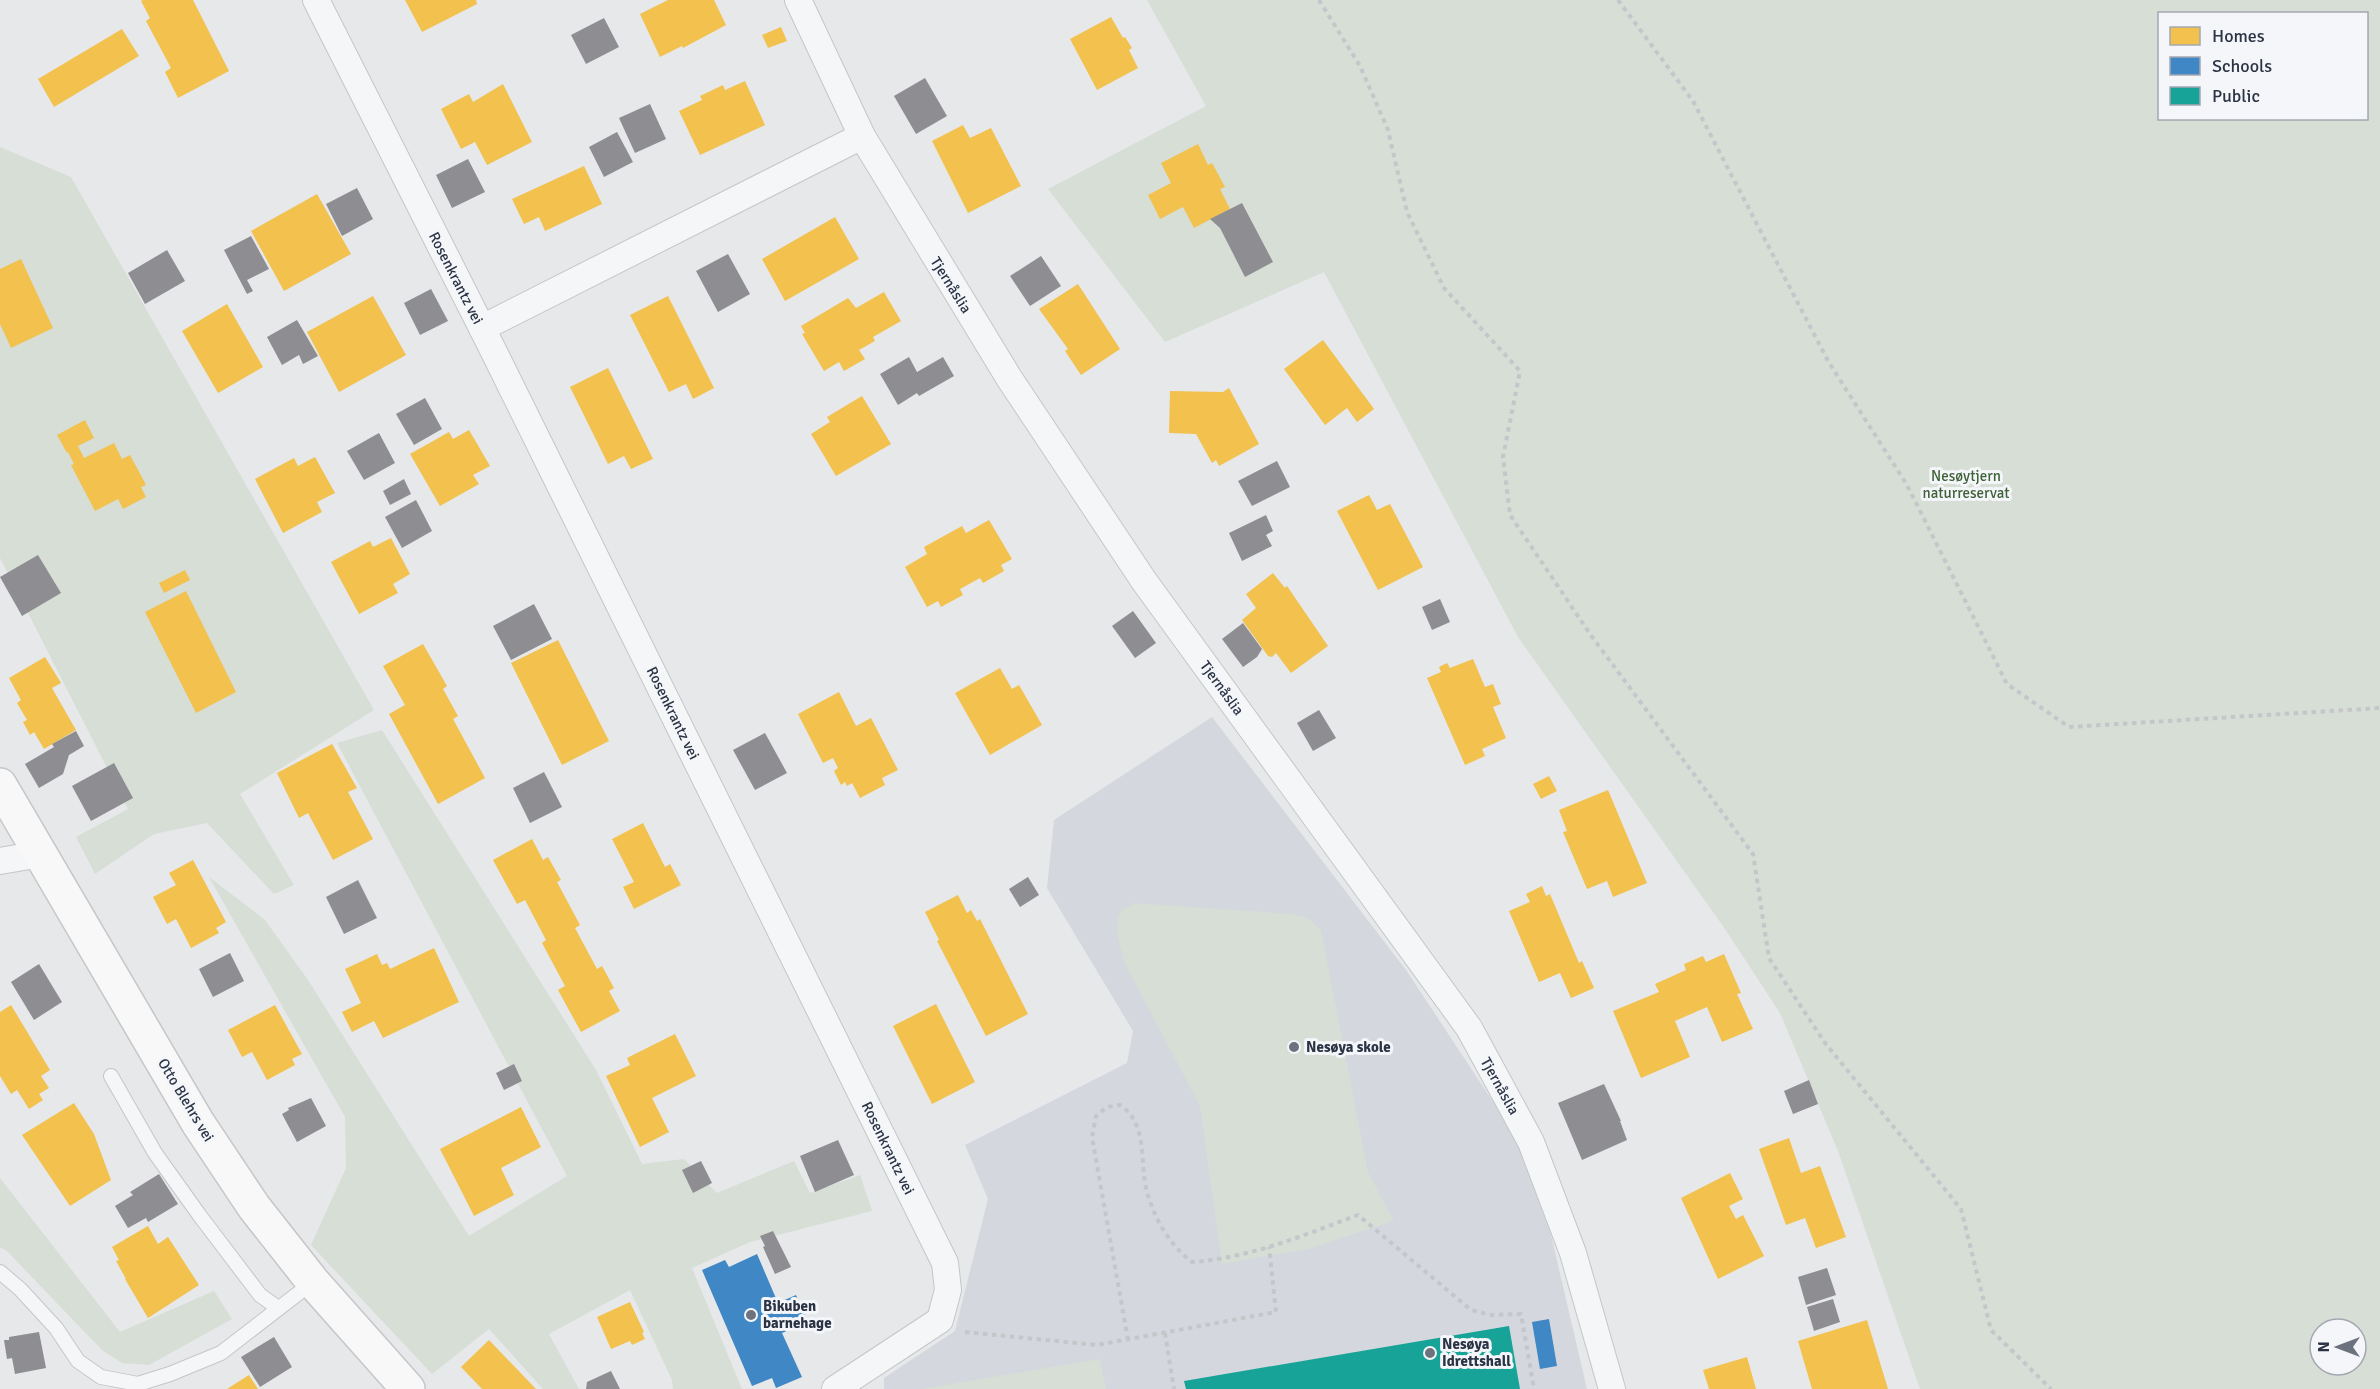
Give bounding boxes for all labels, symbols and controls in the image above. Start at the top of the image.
legend [2158,12,2368,120]
text: Homes [2212,25,2265,47]
text: Schools [2212,55,2272,77]
text: Public [2212,85,2260,107]
street label: Rosenkrantz vei [425,229,487,327]
street label: Tjernåslia [927,254,975,316]
park label: Nesøytjern naturreservat [1923,467,2009,502]
street label: Tjernåslia [1196,657,1248,719]
street label: Rosenkrantz vei [643,664,703,762]
place label: Nesøya skole [1306,1038,1391,1056]
marker: Nesøya skole [1287,1040,1301,1054]
street label: Tjernåslia [1477,1054,1523,1118]
street label: Otto Blehrs vei [154,1055,218,1145]
street label: Rosenkrantz vei [858,1099,918,1197]
place label: Bikuben barnehage [763,1297,832,1332]
marker: Bikuben barnehage [744,1308,758,1322]
north arrow [2308,1317,2368,1377]
place label: Nesøya Idrettshall [1442,1335,1511,1370]
text: N [2314,1341,2334,1353]
marker: Nesøya Idrettshall [1423,1346,1437,1360]

